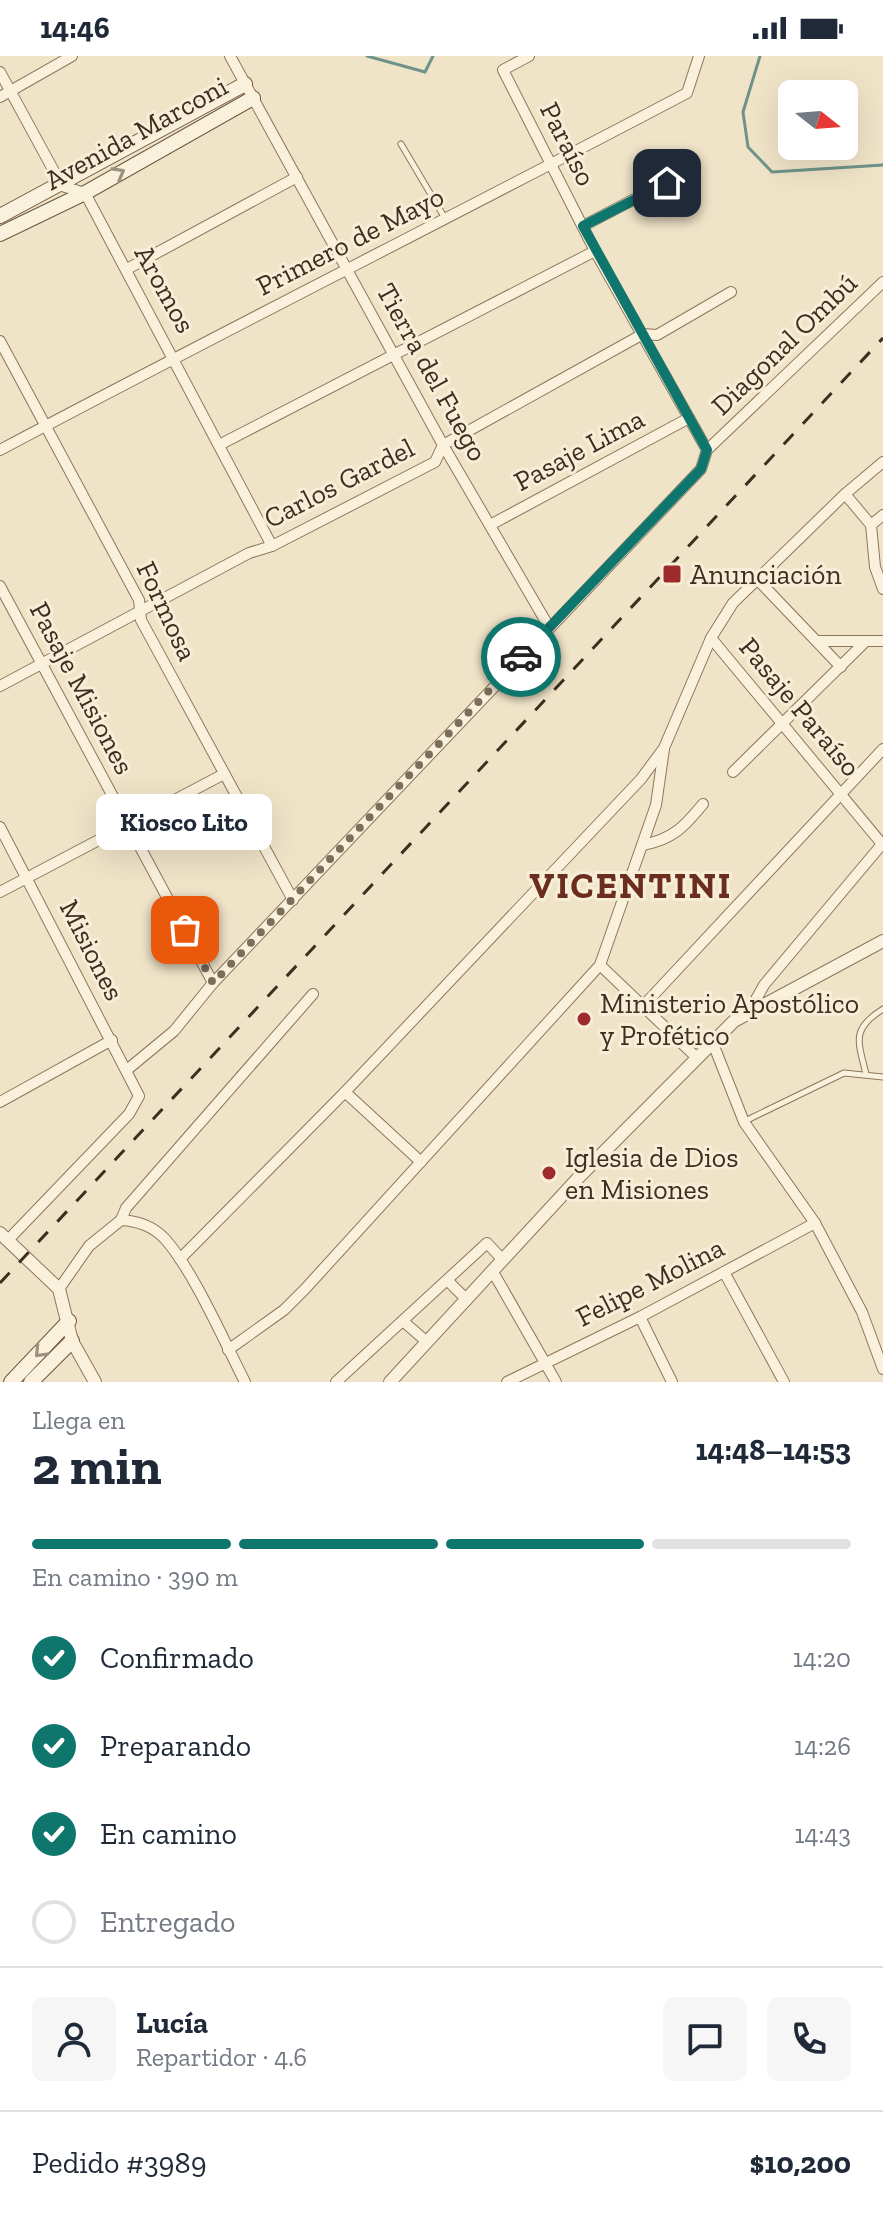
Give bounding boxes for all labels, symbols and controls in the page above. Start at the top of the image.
text: 14:46 [40,10,110,46]
street label: Avenida Marconi [39,69,233,197]
north arrow [778,80,858,160]
map controls [778,80,858,160]
street label: Paraíso [533,97,603,191]
pin [633,149,701,217]
icon: home [645,161,689,205]
one-way arrow [111,168,126,183]
street label: Primero de Mayo [251,180,449,302]
street label: Aromos [128,239,202,339]
street label: Diagonal Ombú [704,266,864,422]
street label: Tierra del Fuego [370,277,494,467]
street label: Pasaje Lima [508,402,650,498]
street label: Carlos Gardel [258,431,420,535]
street label: Formosa [130,556,204,666]
place label: Anunciación [690,558,841,591]
marker: Anunciación [661,563,683,585]
street label: Pasaje Misiones [23,596,141,780]
courier [481,617,561,697]
street label: Pasaje Paraíso [732,631,868,783]
icon: car [499,635,543,679]
callout: Kiosco Lito [97,794,273,850]
text: Kiosco Lito [120,806,248,838]
district label: VICENTINI [530,864,732,907]
street label: Misiones [53,894,131,1006]
pin [151,896,219,964]
icon: bag [163,908,207,952]
place label: Ministerio Apostólico y Profético [600,987,859,1052]
marker: Ministerio Apostólico y Profético [575,1010,593,1028]
place label: Iglesia de Dios en Misiones [565,1141,738,1206]
marker: Iglesia de Dios en Misiones [540,1164,558,1182]
street label: Felipe Molina [570,1230,730,1333]
one-way arrow [36,1342,50,1357]
text: Llega en [32,1404,125,1436]
text: 14:48–14:53 [695,1432,851,1468]
text: 2 min [32,1435,162,1497]
text: En camino · 390 m [32,1561,238,1593]
icon: check [32,1636,76,1680]
text: Confirmado [100,1640,254,1676]
text: 14:20 [793,1642,851,1674]
icon: check [32,1724,76,1768]
text: Preparando [100,1728,251,1764]
text: 14:26 [794,1730,851,1762]
icon: check [32,1812,76,1856]
text: En camino [100,1816,237,1852]
text: 14:43 [794,1818,851,1850]
text: Entregado [100,1904,235,1940]
button: person [32,1997,116,2081]
button: chat [663,1997,747,2081]
button: phone [767,1997,851,2081]
text: Lucía [136,2005,208,2041]
text: Repartidor · 4.6 [136,2041,307,2073]
text: Pedido #3989 [32,2145,207,2181]
text: $10,200 [750,2145,851,2181]

